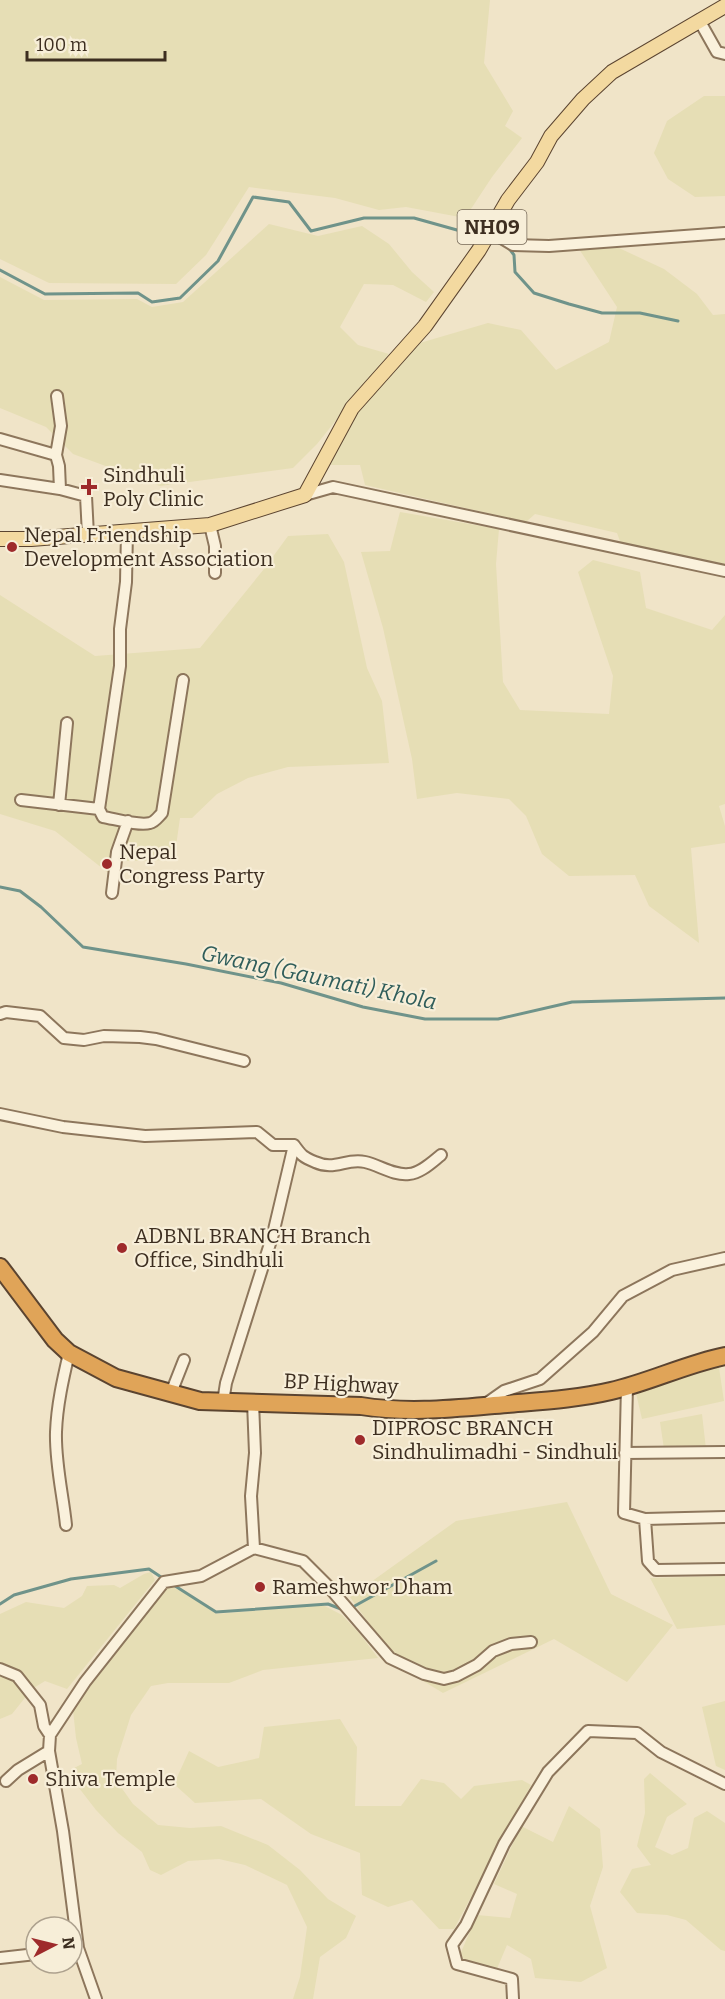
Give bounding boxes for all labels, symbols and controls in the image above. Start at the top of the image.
scale bar [27,24,165,62]
text: 100 m [36,34,87,56]
road number: NH09 [458,210,526,244]
place label: Sindhuli Poly Clinic [103,462,204,512]
marker: Sindhuli Poly Clinic [80,478,98,496]
place label: Nepal Friendship Development Association [24,522,273,572]
marker: Nepal Friendship Development Association [5,540,19,554]
place label: Nepal Congress Party [119,839,266,889]
marker: Nepal Congress Party [100,857,114,871]
water label: Gwang (Gaumati) Khola [199,939,439,1016]
place label: ADBNL BRANCH Branch Office, Sindhuli [134,1223,371,1273]
marker: ADBNL BRANCH Branch Office, Sindhuli [115,1241,129,1255]
street label: BP Highway [283,1368,400,1400]
place label: DIPROSC BRANCH Sindhulimadhi - Sindhuli [372,1415,618,1465]
marker: DIPROSC BRANCH Sindhulimadhi - Sindhuli [353,1433,367,1447]
place label: Rameshwor Dham [272,1574,453,1600]
marker: Rameshwor Dham [253,1580,267,1594]
place label: Shiva Temple [45,1766,176,1792]
marker: Shiva Temple [26,1772,40,1786]
north arrow [24,1915,84,1975]
text: N [58,1936,79,1951]

